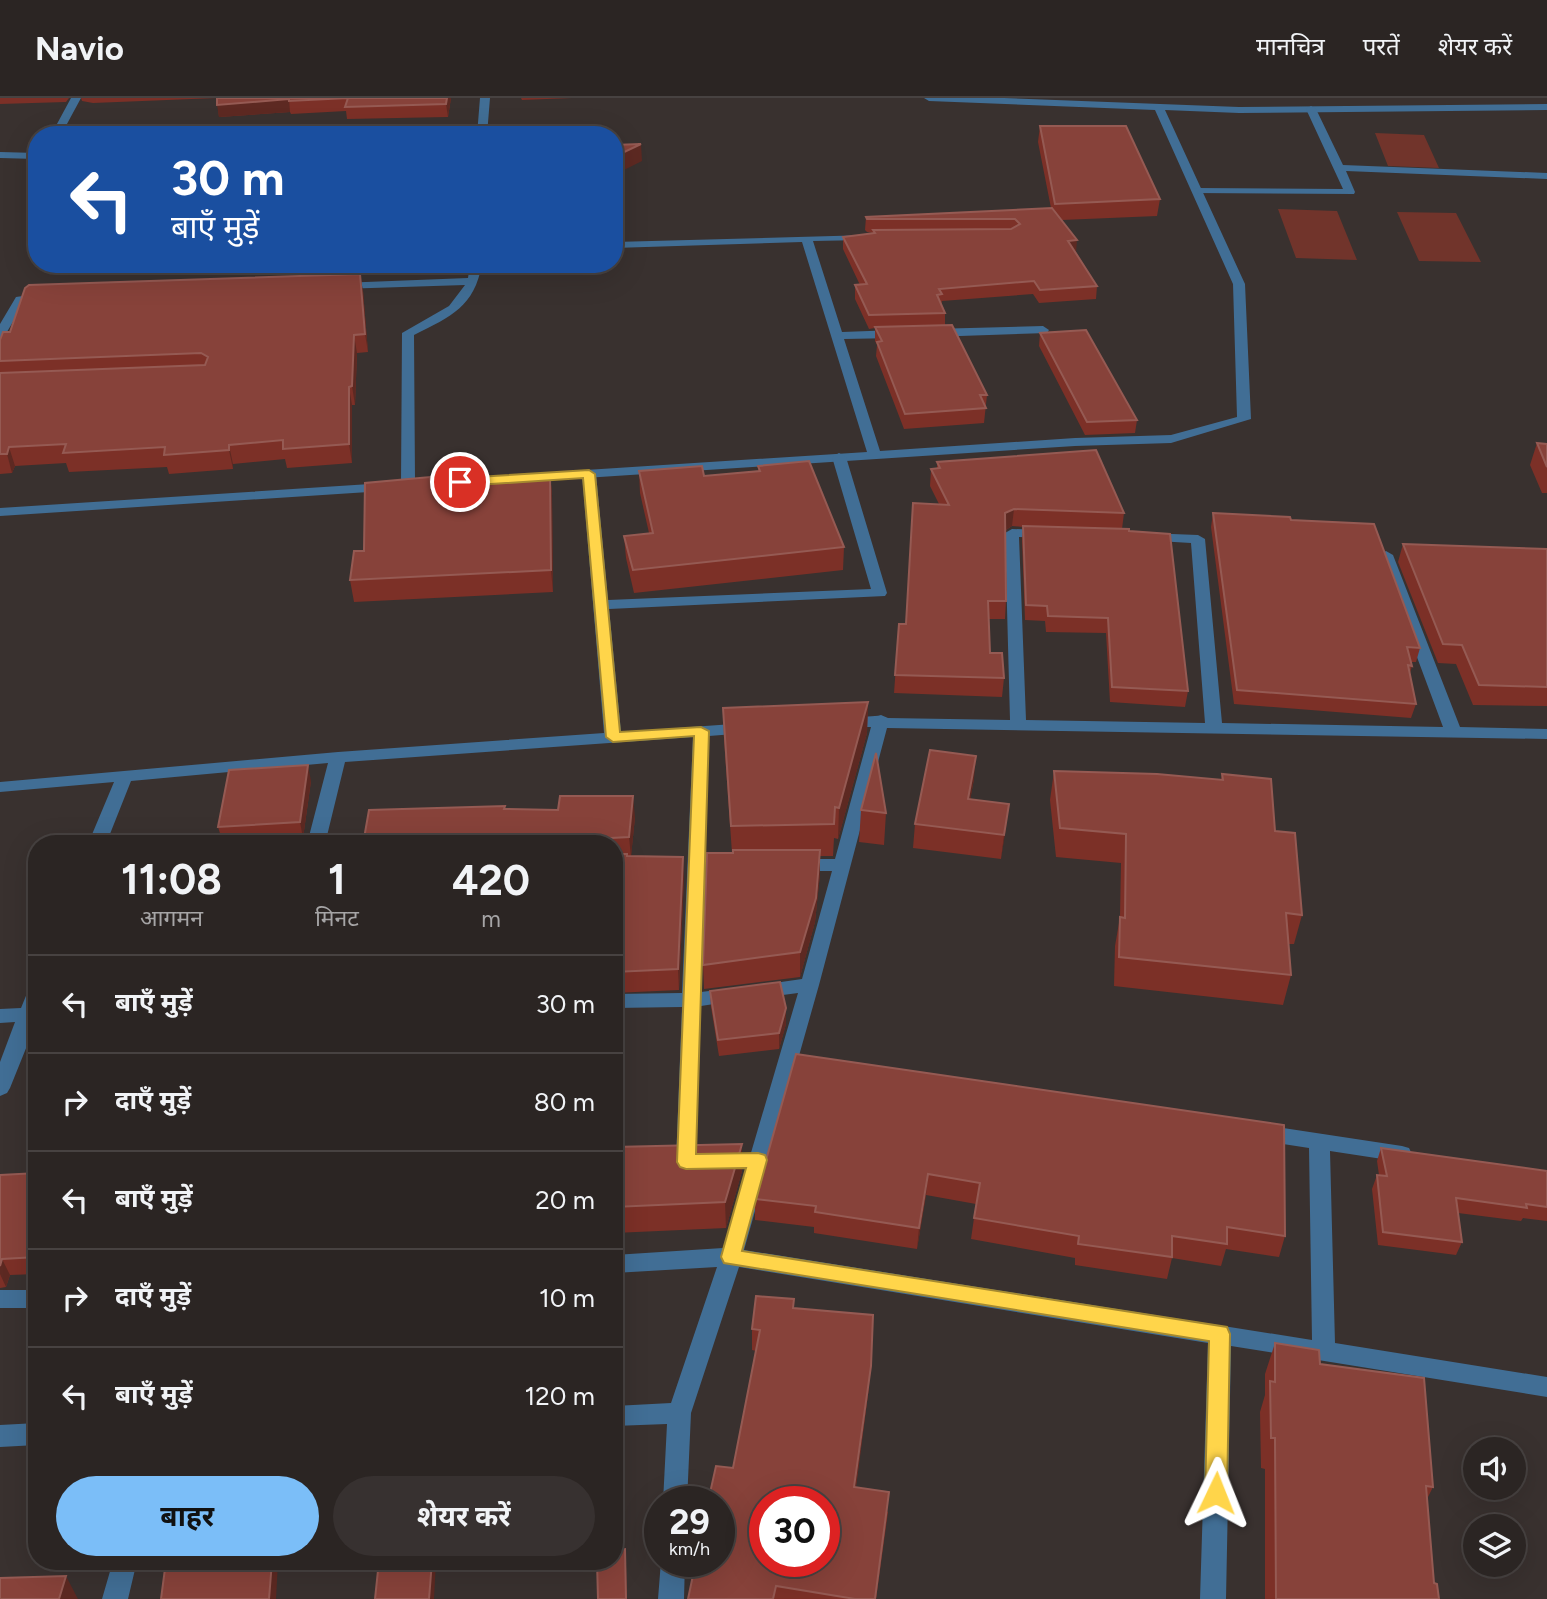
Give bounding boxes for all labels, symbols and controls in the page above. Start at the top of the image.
text: Navio [35,29,124,68]
text: मानचित्र [1256,32,1325,61]
text: परतें [1363,32,1400,61]
text: शेयर करें [1438,32,1512,61]
text: 30 m [171,148,284,207]
icon: left [56,154,147,245]
text: बाएँ मुड़ें [171,208,259,246]
pin [430,452,490,512]
icon: arrive [441,463,479,501]
text: 11:08 [121,854,222,905]
text: 1 [328,854,346,905]
text: 420 [452,855,530,906]
text: आगमन [140,904,203,932]
text: मिनट [315,904,359,932]
text: m [481,905,501,933]
icon: left [56,985,94,1023]
text: बाएँ मुड़ें [115,986,192,1018]
text: 30 m [536,988,595,1020]
icon: right [56,1083,94,1121]
text: दाएँ मुड़ें [115,1084,191,1116]
text: 80 m [534,1086,595,1118]
icon: left [56,1181,94,1219]
text: बाएँ मुड़ें [115,1182,192,1214]
text: 20 m [535,1184,595,1216]
icon: right [56,1279,94,1317]
text: दाएँ मुड़ें [115,1280,191,1312]
text: 10 m [539,1282,595,1314]
icon: left [56,1377,94,1415]
text: बाएँ मुड़ें [115,1378,192,1410]
text: 120 m [525,1380,595,1412]
map controls [1463,1437,1526,1577]
button: sound [1463,1437,1526,1500]
position arrow [1179,1456,1253,1530]
button: बाहर [56,1476,319,1556]
button: शेयर करें [333,1476,595,1556]
speed limit sign: 30 [749,1486,840,1577]
text: 29 [669,1501,710,1543]
button: layers [1463,1514,1526,1577]
text: km/h [669,1538,710,1560]

